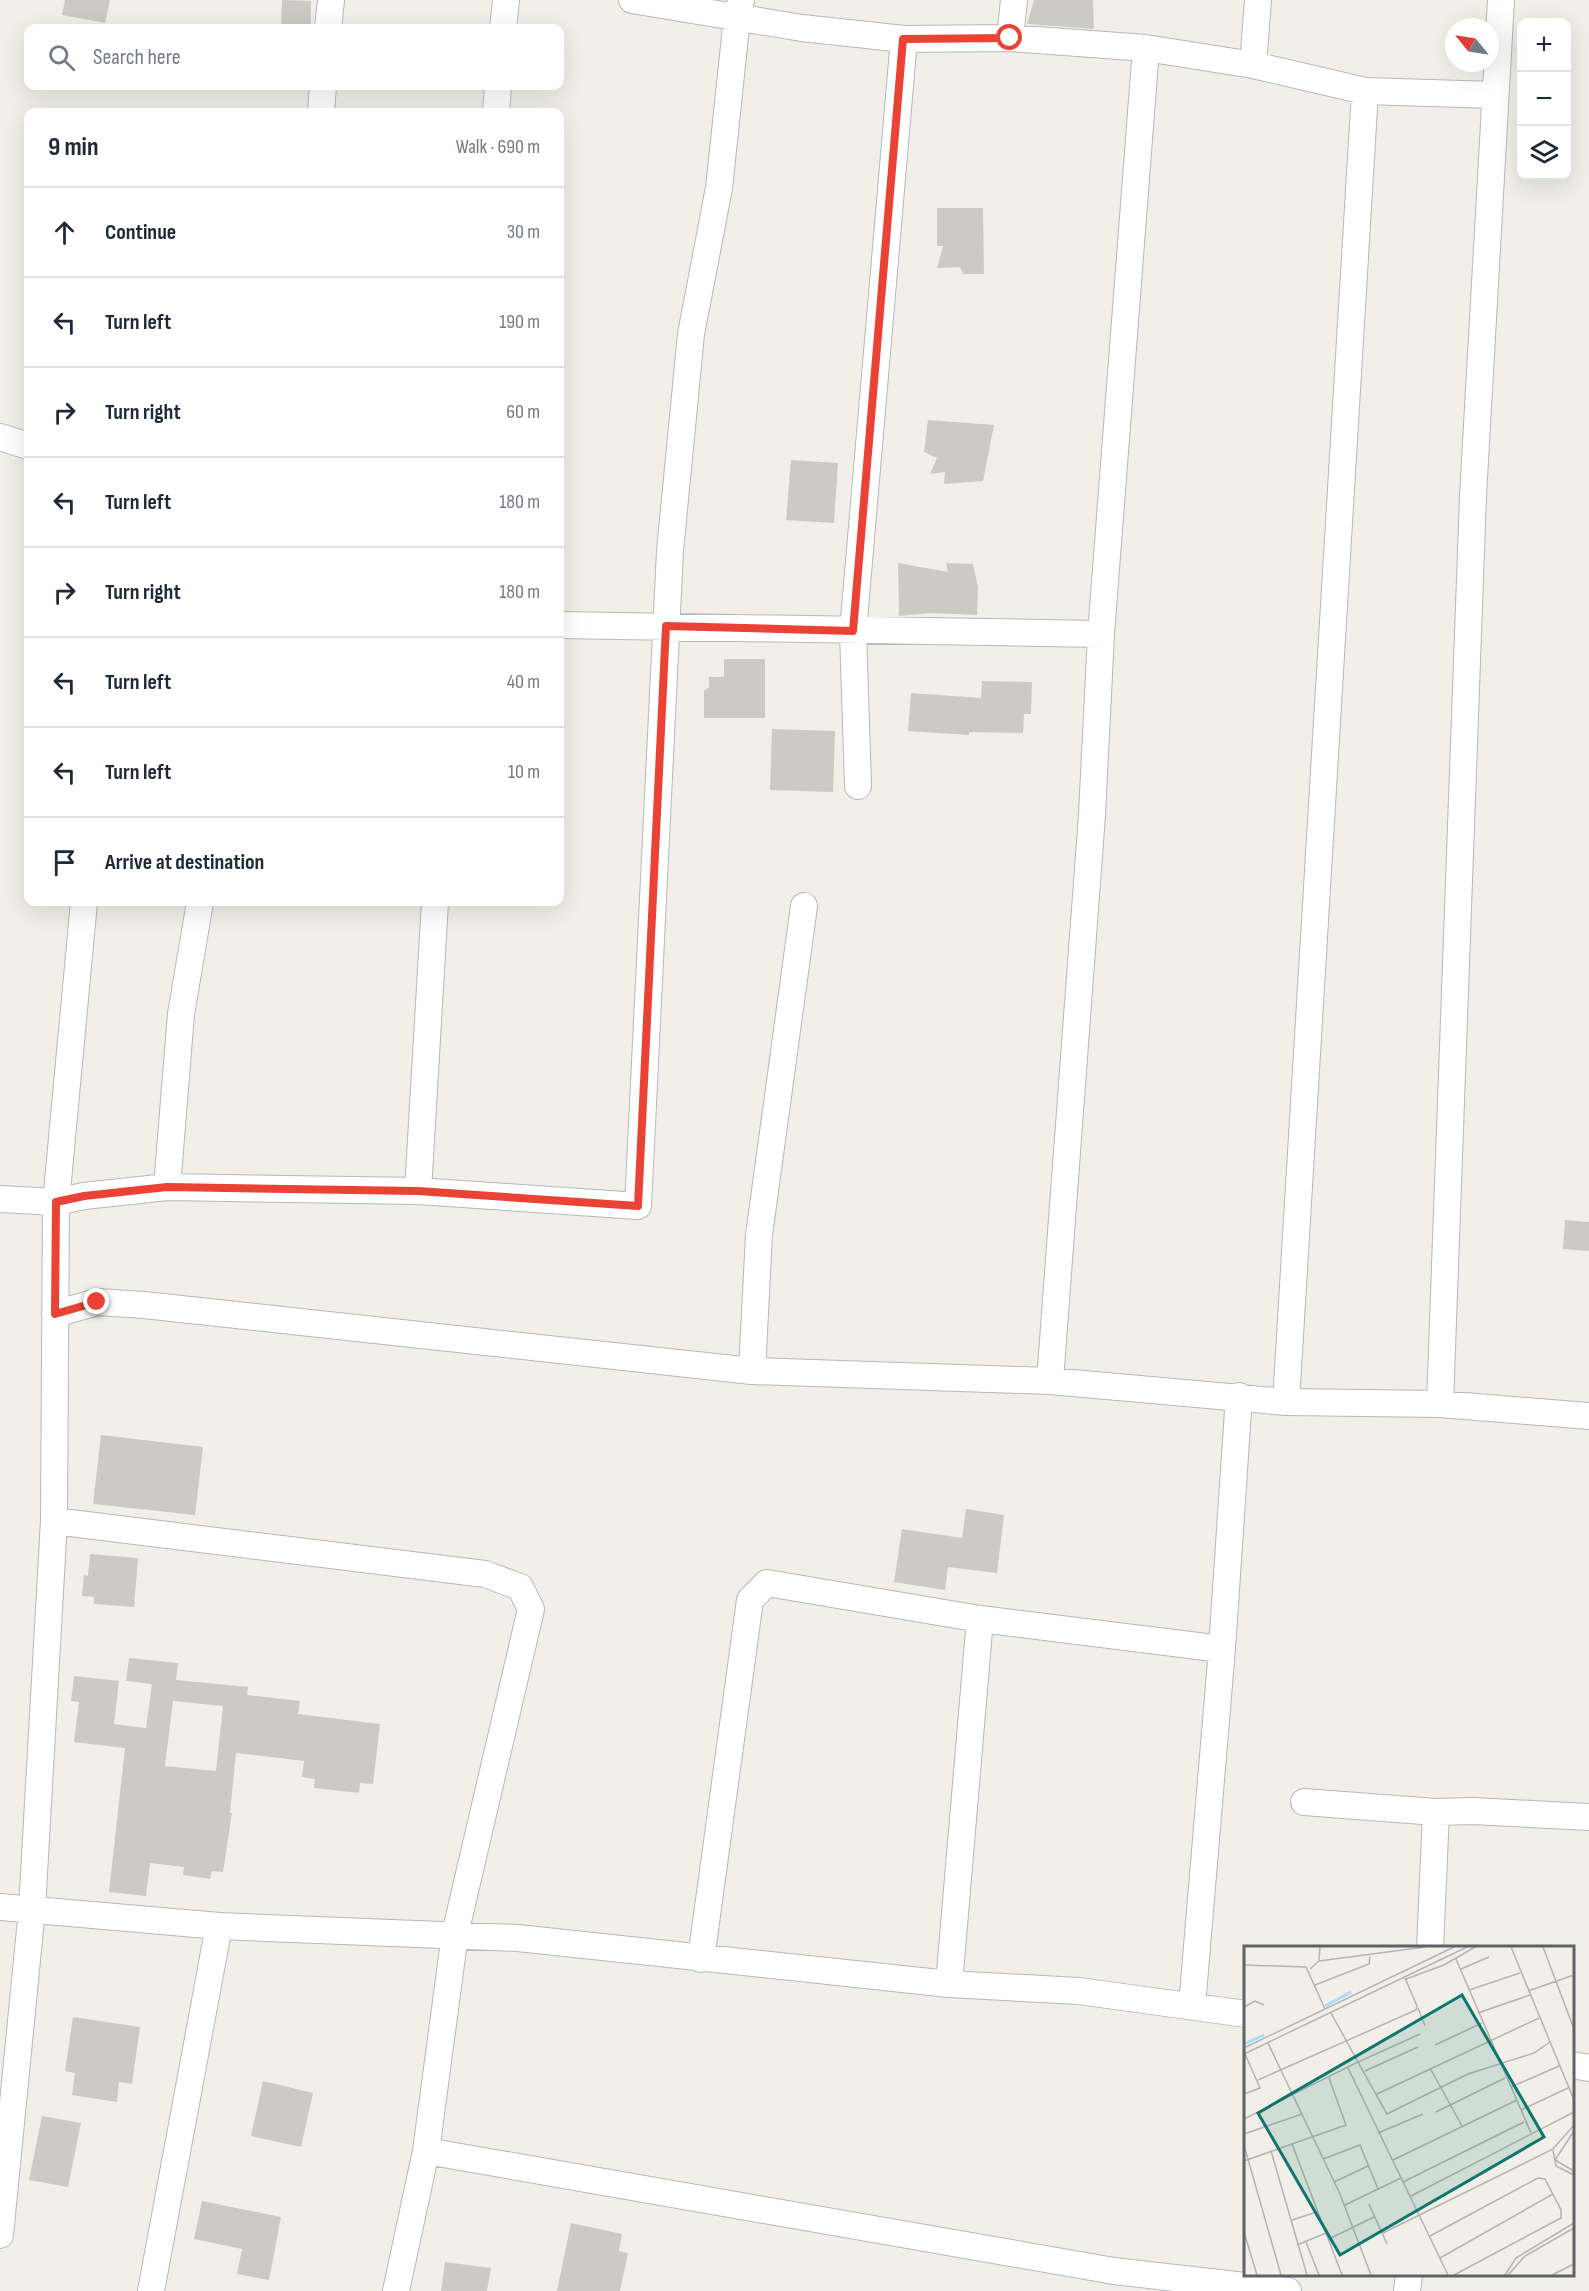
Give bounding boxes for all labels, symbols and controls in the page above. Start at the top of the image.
north arrow [1445,18,1499,72]
map controls [1517,18,1571,180]
button: + [1517,18,1571,72]
search box [24,24,564,90]
route start [996,24,1022,50]
icon: search [45,41,78,74]
text: Search here [93,44,180,71]
button: − [1517,72,1571,126]
button: layers [1517,126,1571,180]
text: 9 min [48,132,98,163]
text: Walk · 690 m [456,135,540,159]
icon: ahead [48,216,81,249]
text: Continue [105,219,176,246]
text: 30 m [507,220,540,244]
icon: left [48,306,81,339]
text: Turn left [105,309,171,336]
text: 190 m [499,310,540,334]
icon: right [48,396,81,429]
text: Turn right [105,399,181,426]
text: 60 m [506,400,540,424]
icon: left [48,486,81,519]
text: Turn left [105,489,171,516]
text: 180 m [499,490,540,514]
icon: right [48,576,81,609]
text: Turn right [105,579,181,606]
text: 180 m [499,580,540,604]
icon: left [48,666,81,699]
text: Turn left [105,669,171,696]
text: 40 m [507,670,540,694]
icon: left [48,756,81,789]
text: Turn left [105,759,171,786]
text: 10 m [508,760,540,784]
icon: arrive [48,846,81,879]
text: Arrive at destination [105,849,264,876]
route end [83,1288,109,1314]
inset map [1244,1946,1574,2276]

